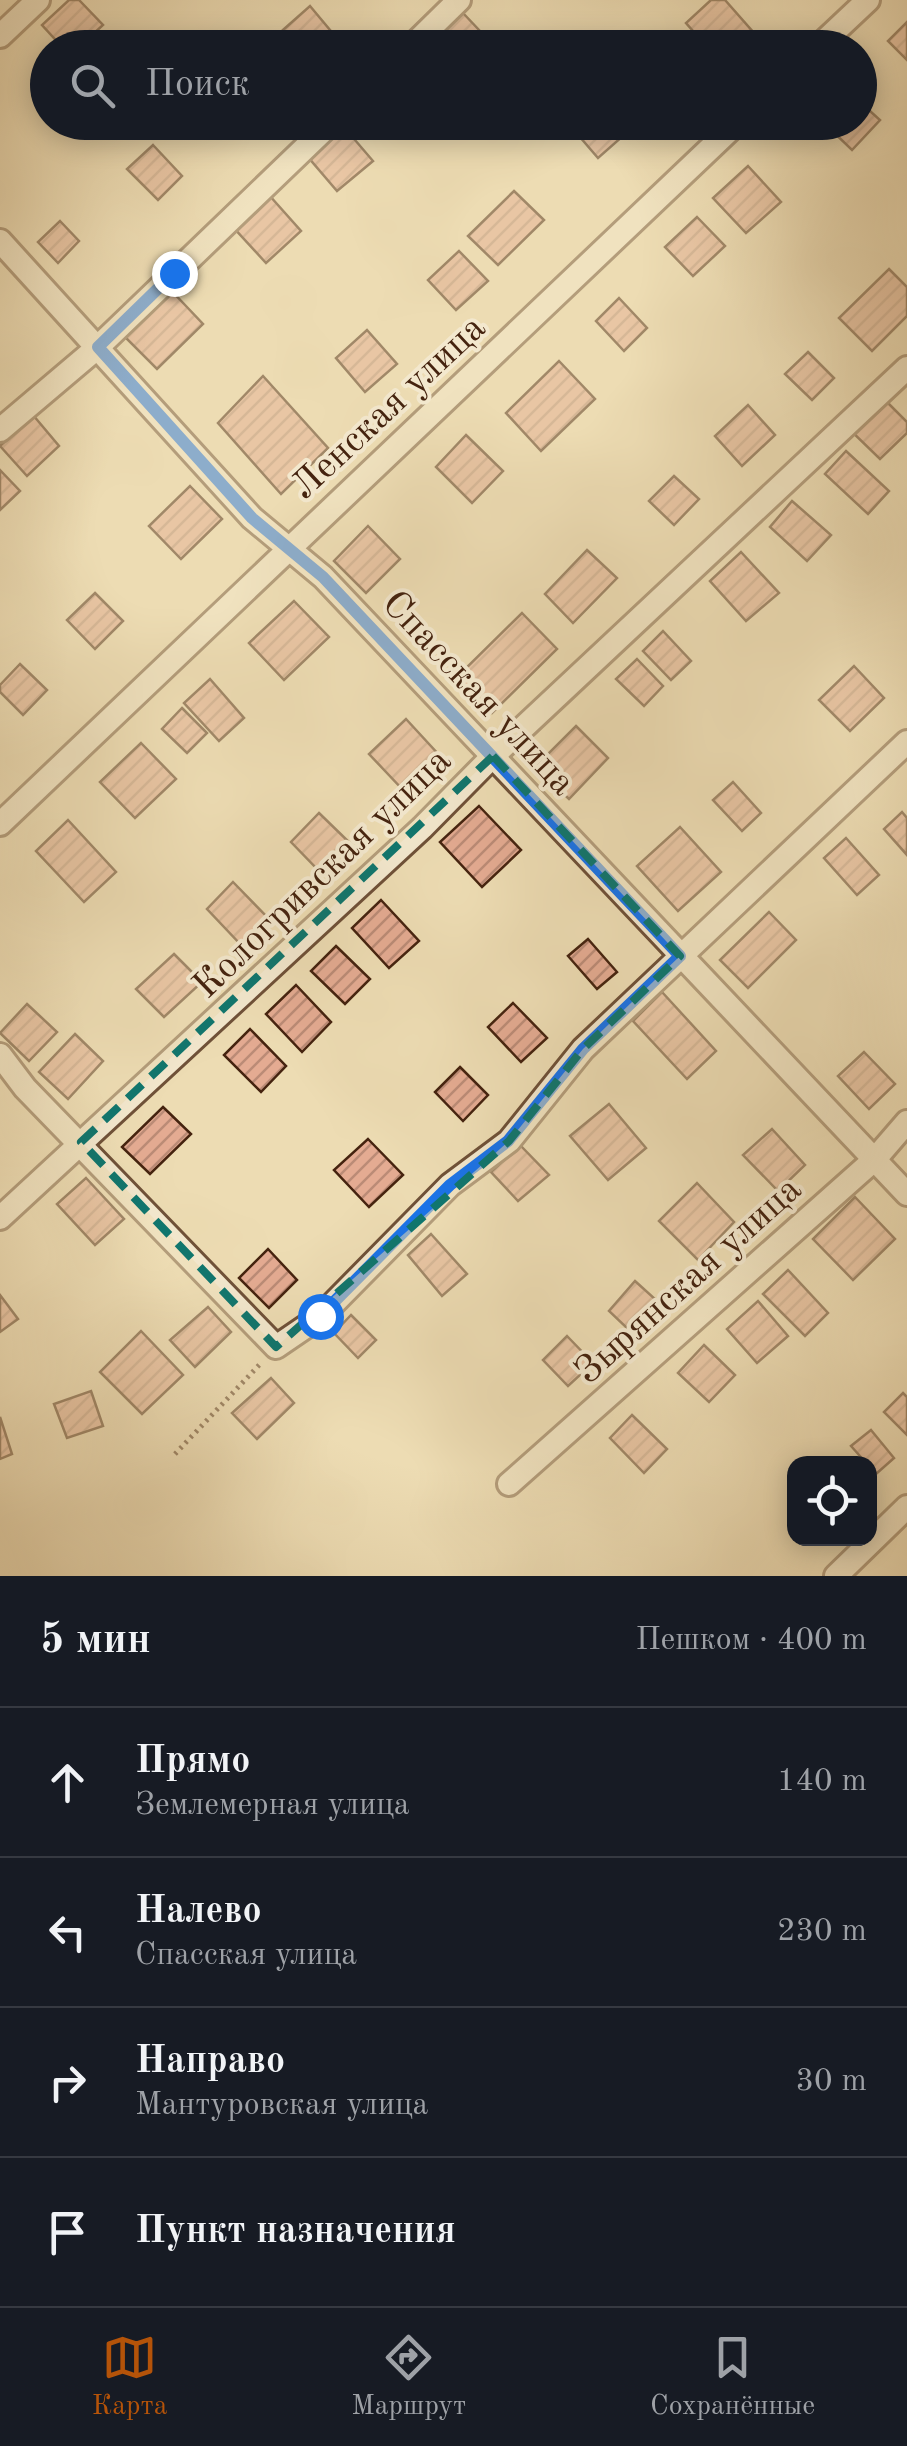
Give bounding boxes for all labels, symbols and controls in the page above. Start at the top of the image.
search box [30,30,877,140]
icon: search [65,58,120,113]
text: Поиск [145,66,250,104]
route end [152,251,198,297]
street label: Ленская улица [285,309,494,507]
street label: Спасская улица [374,585,582,804]
street label: Кологривская улица [187,742,459,1006]
street label: Зырянская улица [569,1170,809,1392]
route start [298,1294,344,1340]
map controls [787,1456,877,1546]
button: locate [787,1456,877,1546]
text: 5 мин [40,1620,151,1662]
text: Пешком · 400 m [635,1625,867,1657]
text: Прямо [135,1743,250,1781]
icon: ahead [40,1755,95,1810]
text: 140 m [777,1766,867,1798]
text: Землемерная улица [135,1790,410,1822]
text: Налево [135,1893,262,1931]
icon: left [40,1905,95,1960]
text: 230 m [777,1916,867,1948]
text: Спасская улица [135,1940,357,1972]
text: Направо [135,2043,285,2081]
icon: right [40,2055,95,2110]
text: 30 m [796,2066,867,2098]
text: Мантуровская улица [135,2090,428,2122]
icon: arrive [40,2205,95,2260]
text: Пункт назначения [135,2213,456,2251]
tab: Карта [92,2330,168,2425]
tab: Маршрут [351,2330,466,2425]
tab: Сохранённые [650,2330,815,2425]

